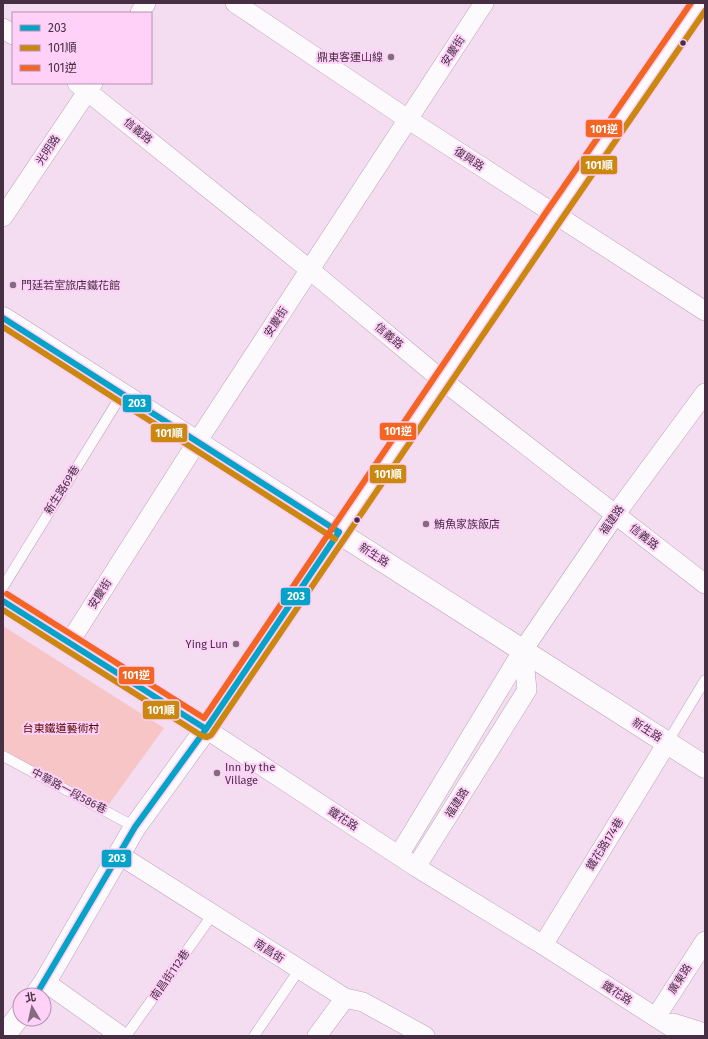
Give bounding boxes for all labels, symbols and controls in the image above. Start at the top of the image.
legend [12,12,152,84]
text: 203 [48,21,67,35]
street label: 安慶街 [439,34,467,68]
unlabelled marker [678,38,688,48]
text: 101順 [48,41,77,55]
place label: 鼎東客運山線 [317,51,383,64]
marker: 鼎東客運山線 [386,52,396,62]
text: 101逆 [48,61,77,75]
street label: 信義路 [121,116,155,146]
line badge: 101逆 [585,119,623,138]
text: 101逆 [590,123,619,136]
street label: 光明路 [33,133,63,167]
street label: 復興路 [452,145,486,173]
line badge: 101順 [580,155,618,175]
text: 101順 [585,159,613,172]
place label: 門廷若室旅店鐵花館 [21,279,120,292]
marker: 門廷若室旅店鐵花館 [8,280,18,290]
street label: 安慶街 [262,305,290,339]
street label: 信義路 [372,320,406,352]
line badge: 203 [122,394,152,413]
text: 203 [128,397,146,410]
line badge: 101逆 [379,422,417,441]
line badge: 101順 [150,423,188,443]
text: 101逆 [384,425,413,438]
text: 101順 [155,427,183,440]
street label: 新生路69巷 [42,463,82,517]
line badge: 101順 [369,464,407,484]
text: 101順 [374,468,402,481]
street label: 福建路 [597,503,627,537]
unlabelled marker [352,515,362,525]
place label: 鮪魚家族飯店 [434,518,500,531]
marker: 鮪魚家族飯店 [421,519,431,529]
street label: 信義路 [627,522,661,552]
street label: 新生路 [357,541,391,569]
street label: 安慶街 [86,577,114,611]
line badge: 203 [280,587,311,606]
text: 203 [287,590,305,603]
place label: Ying Lun [186,638,228,651]
marker: Ying Lun [231,639,241,649]
line badge: 101逆 [118,666,155,685]
text: 101逆 [122,669,151,682]
line badge: 101順 [142,700,180,720]
text: 101順 [147,704,175,717]
street label: 新生路 [630,716,664,744]
park label: 台東鐵道藝術村 [23,722,100,735]
place label: Inn by the Village [225,761,275,787]
street label: 中華路一段586巷 [29,766,109,816]
marker: Inn by the Village [212,768,222,778]
street label: 福建路 [443,786,471,820]
street label: 鐵花路 [326,805,360,833]
street label: 鐵花路174巷 [584,816,626,872]
line badge: 203 [101,849,132,868]
text: 203 [108,852,126,865]
street label: 南昌街 [252,937,286,965]
street label: 南昌街112巷 [148,947,192,1003]
street label: 廣東路 [666,962,694,996]
street label: 鐵花路 [600,979,634,1007]
north arrow [12,987,52,1027]
text: 北 [24,990,37,1005]

